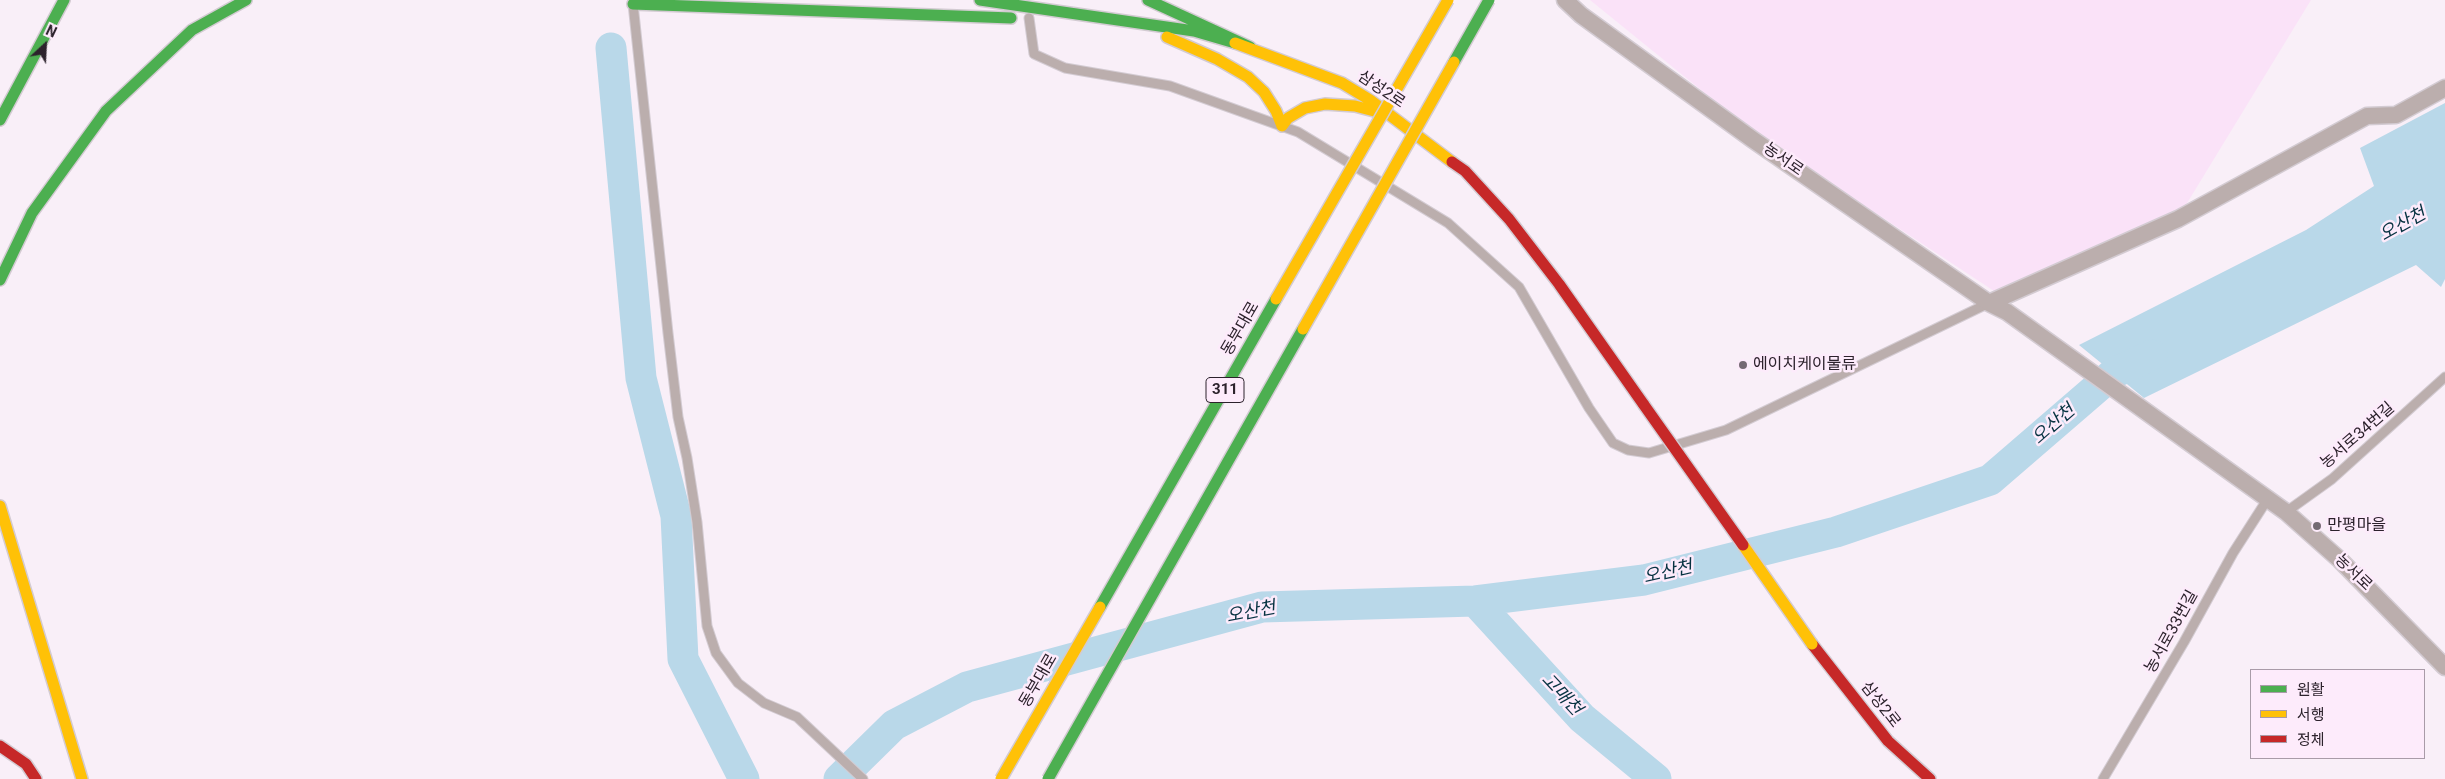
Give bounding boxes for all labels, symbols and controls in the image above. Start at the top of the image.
north arrow [20,20,70,70]
text: N [43,22,59,41]
street label: 삼성2로 [1354,67,1408,113]
street label: 농서로 [1759,139,1807,181]
water label: 오산천 [2376,204,2430,246]
street label: 동부대로 [1218,299,1264,359]
place label: 에이치케이물류 [1753,355,1856,375]
marker: 에이치케이물류 [1737,359,1749,371]
road number: 311 [1206,378,1244,402]
street label: 농서로34번길 [2317,399,2399,473]
water label: 오산천 [2028,401,2080,449]
place label: 만평마을 [2327,516,2386,536]
marker: 만평마을 [2311,520,2323,532]
street label: 농서로 [2330,551,2376,595]
water label: 오산천 [1641,557,1695,589]
street label: 농서로33번길 [2141,587,2203,677]
water label: 오산천 [1225,598,1277,628]
street label: 동부대로 [1016,651,1062,711]
water label: 고매천 [1536,669,1586,721]
legend [2250,669,2425,759]
street label: 삼성2로 [1856,678,1904,732]
text: 원활 [2297,681,2325,699]
text: 서행 [2297,706,2325,724]
text: 정체 [2297,731,2325,749]

